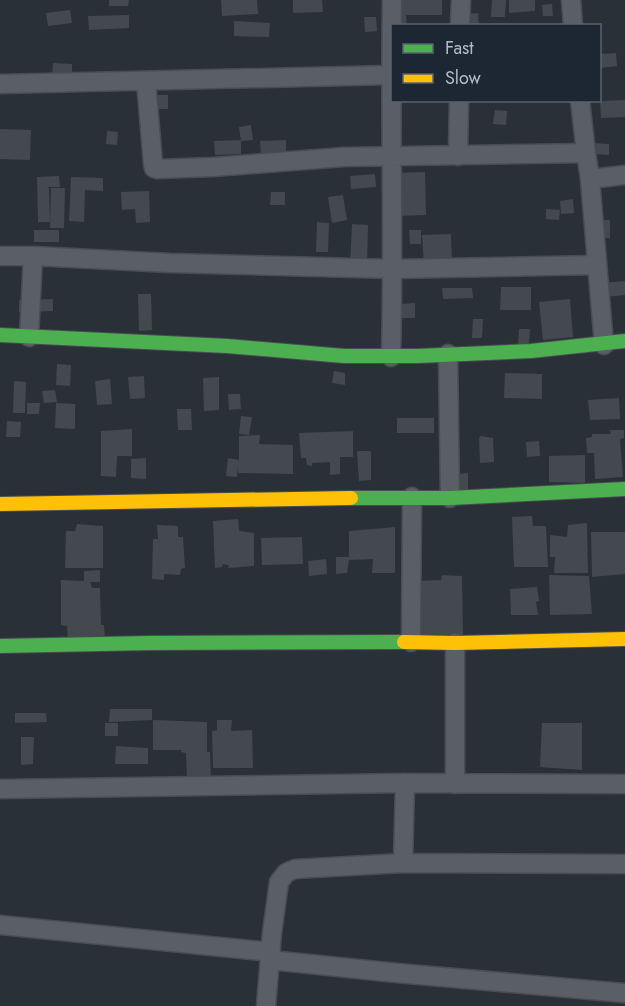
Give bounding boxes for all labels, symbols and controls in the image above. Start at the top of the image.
legend [391,24,601,102]
text: Fast [445,35,474,61]
text: Slow [445,65,482,91]

